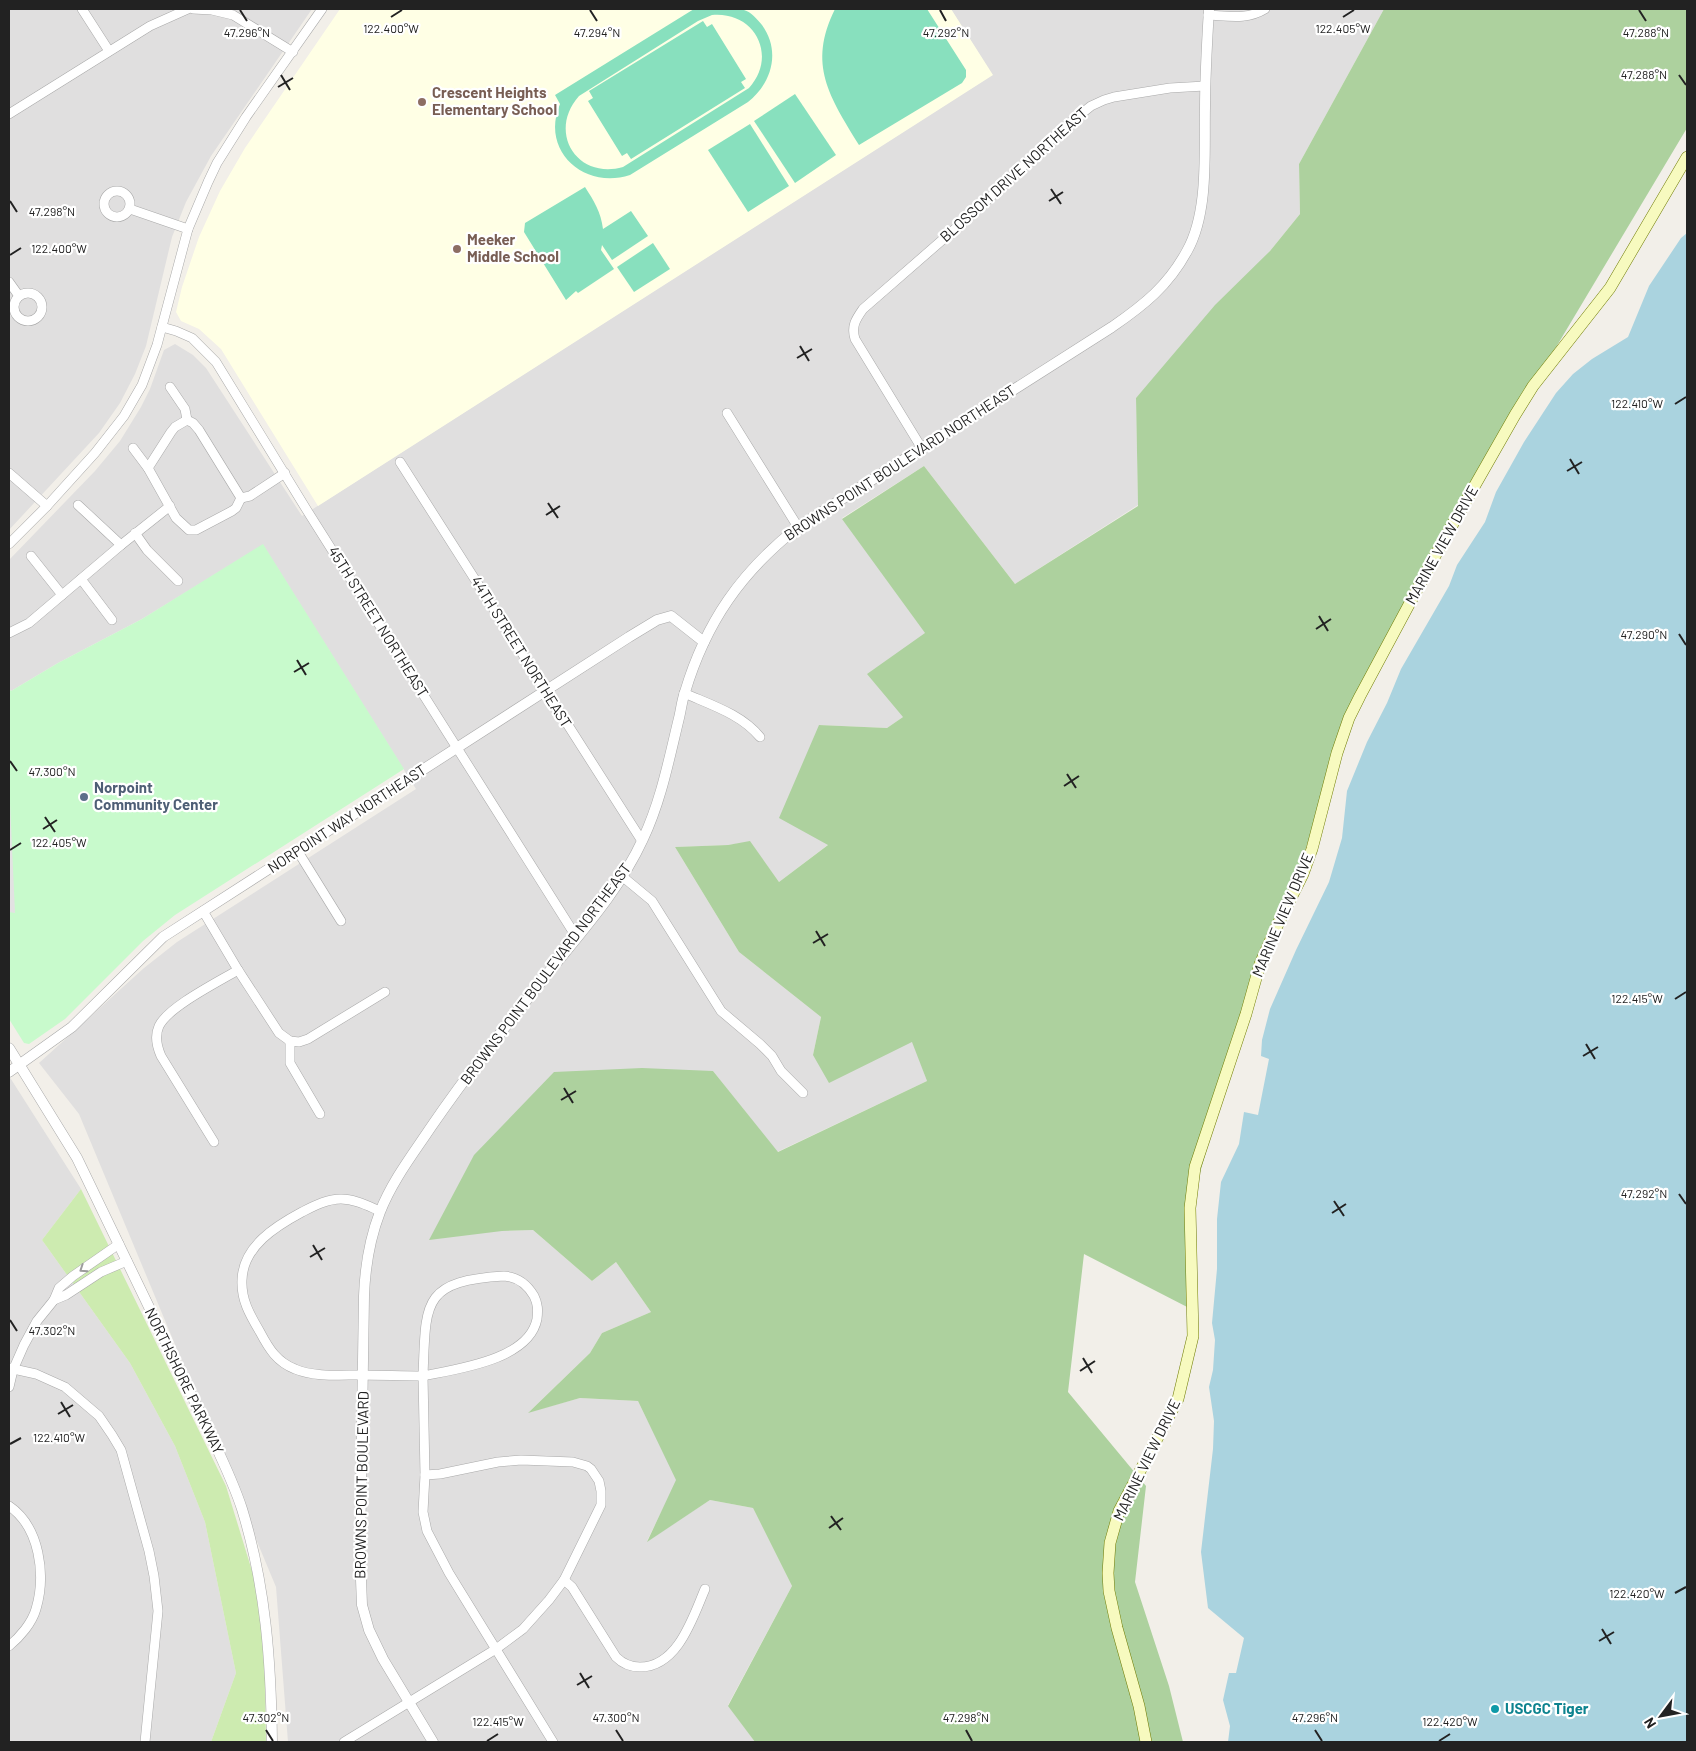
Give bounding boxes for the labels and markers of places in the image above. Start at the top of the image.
place label: Crescent Heights Elementary School [432,83,557,118]
marker: Crescent Heights Elementary School [416,96,428,108]
place label: Meeker Middle School [467,230,559,265]
marker: Meeker Middle School [451,243,463,255]
place label: Norpoint Community Center [94,778,218,813]
marker: Norpoint Community Center [78,791,90,803]
place label: USCGC Tiger [1505,1699,1589,1717]
marker: USCGC Tiger [1489,1703,1501,1715]

